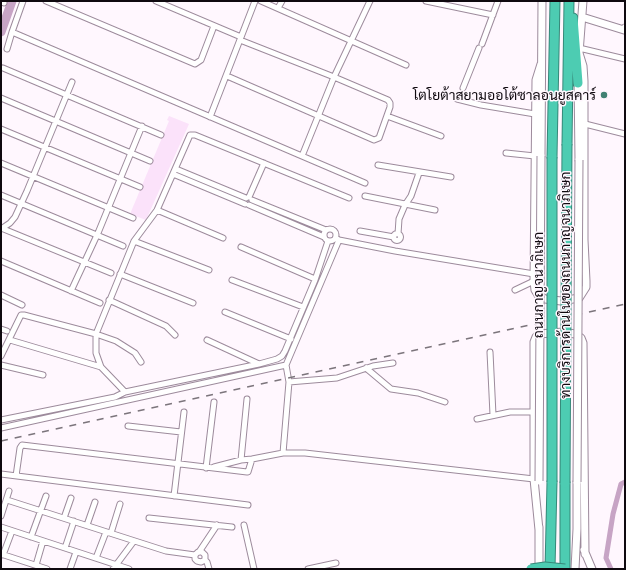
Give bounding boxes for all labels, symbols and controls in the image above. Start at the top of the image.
place label: โตโยต้าสยามออโต้ซาลอนยูสคาร์ [413,87,596,103]
marker: โตโยต้าสยามออโต้ซาลอนยูสคาร์ [599,90,609,100]
street label: ทางบริการด้านในของถนนกาญจนาภิเษก [557,171,573,399]
street label: ถนนกาญจนาภิเษก [530,232,546,338]

